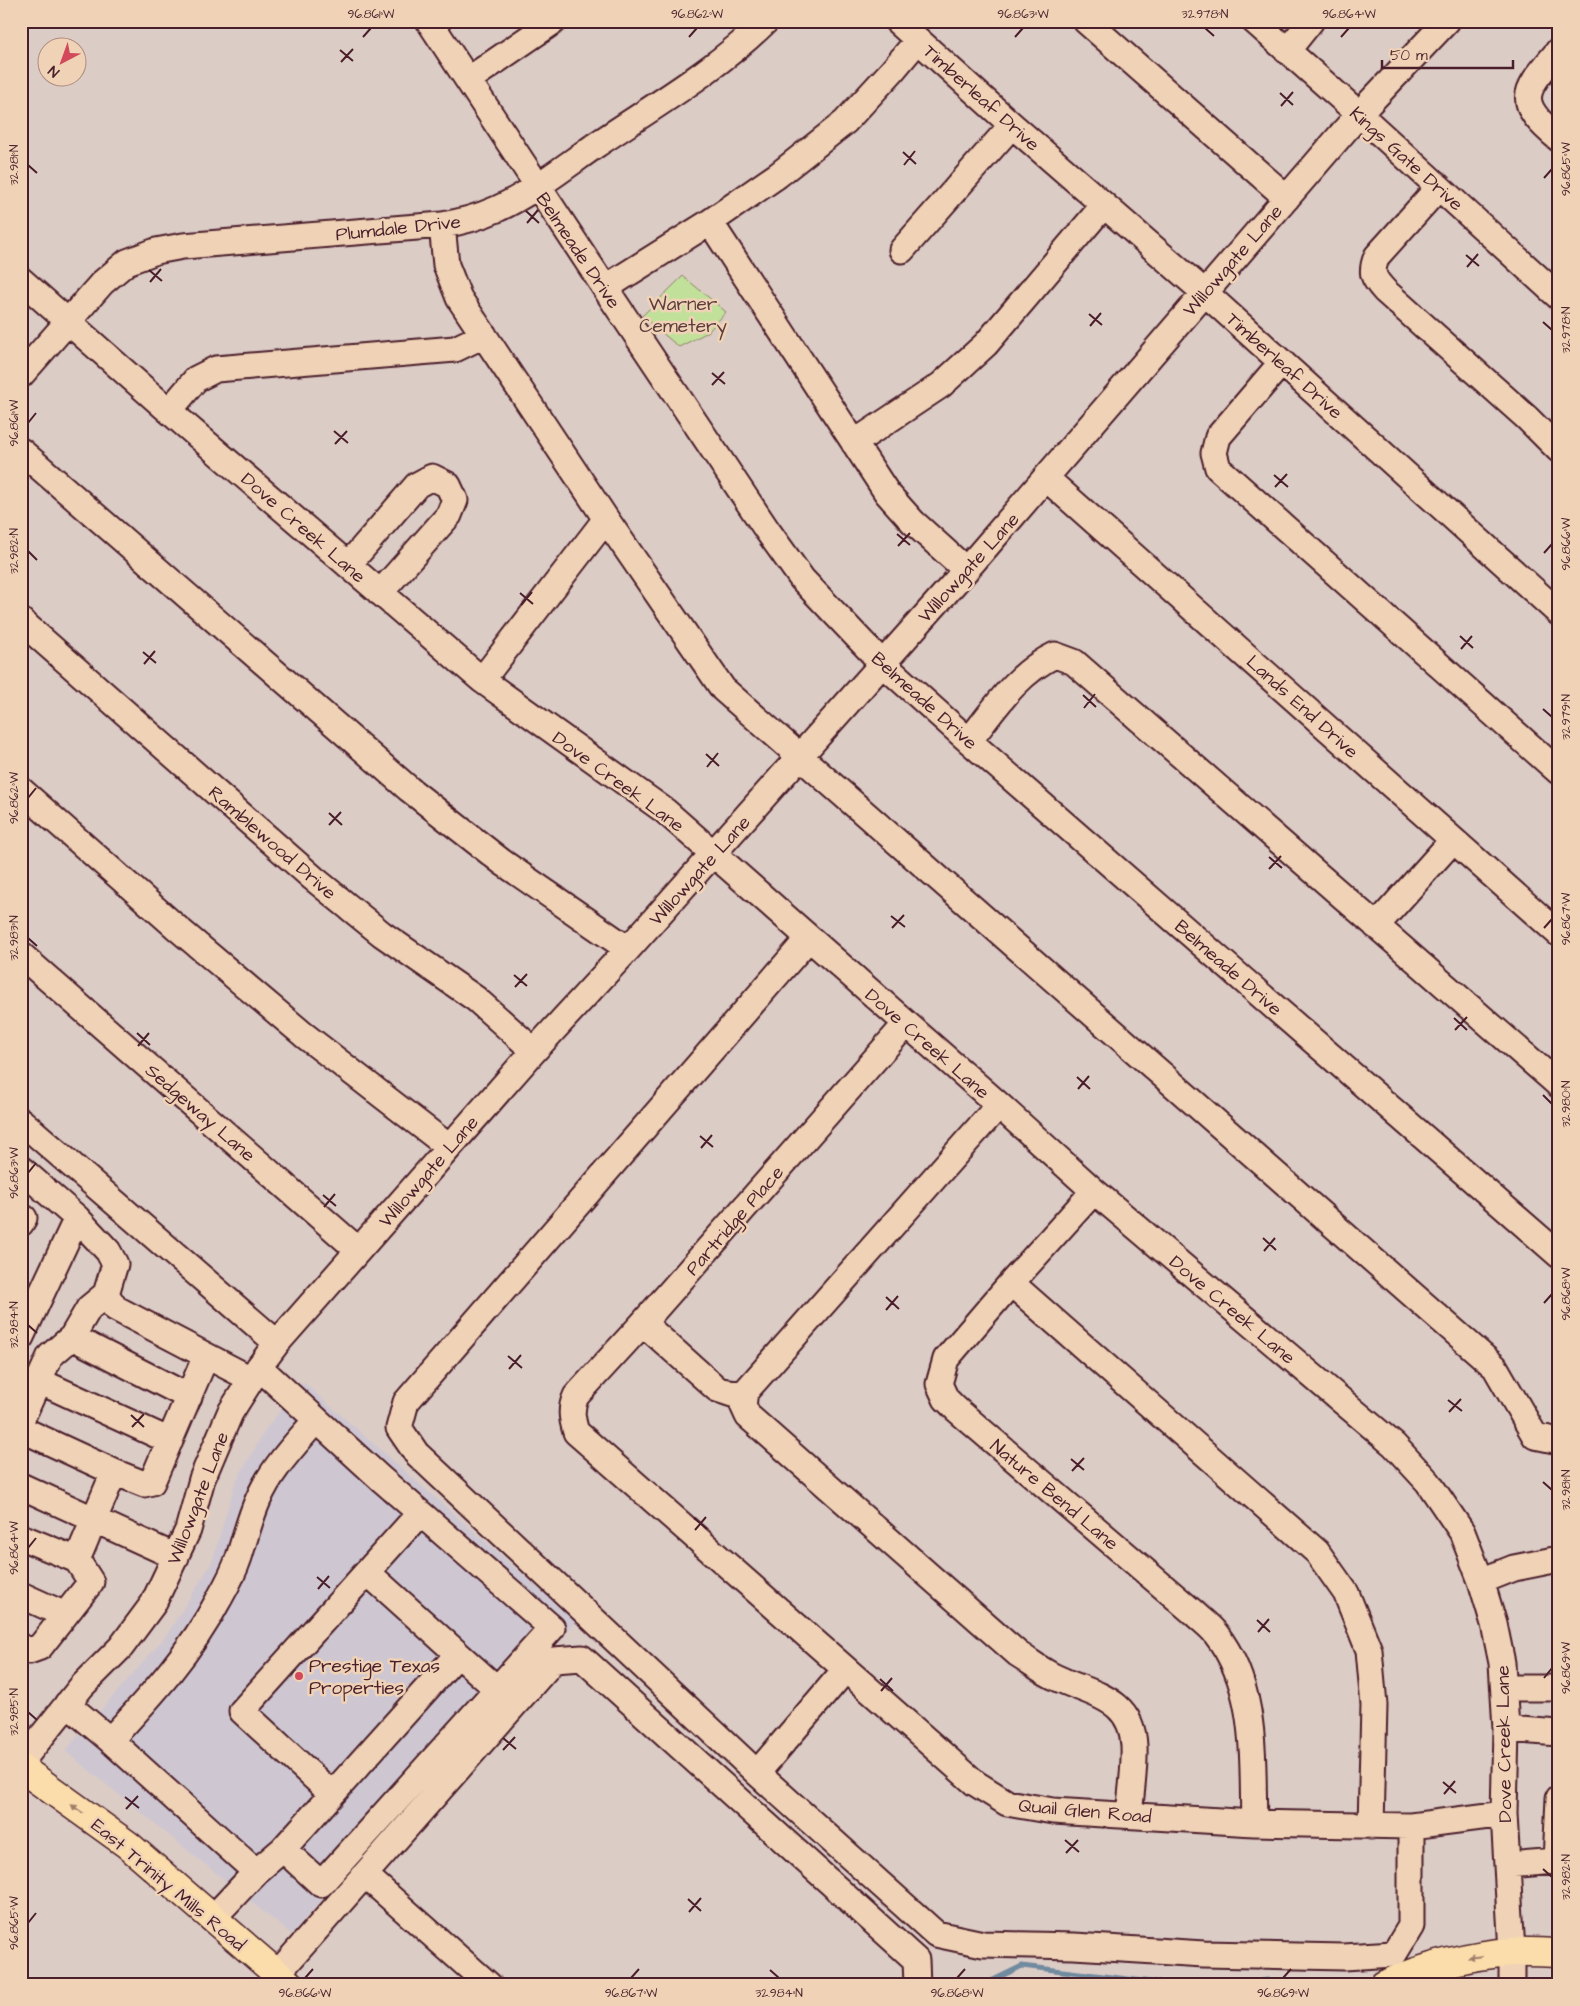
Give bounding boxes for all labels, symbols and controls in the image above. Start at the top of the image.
text: 96.861°W [348,6,395,23]
text: 96.862°W [671,6,724,23]
text: 96.863°W [997,6,1049,23]
text: 32.978°N [1182,6,1229,23]
text: 96.864°W [1322,6,1376,23]
north arrow [38,38,88,88]
street label: Timberleaf Drive [917,38,1045,158]
scale bar [1382,38,1514,70]
text: 50 m [1390,45,1428,66]
text: N [44,60,64,81]
street label: Kings Gate Drive [1342,101,1469,218]
text: 96.865°W [1558,141,1575,196]
text: 32.981°N [6,144,23,185]
street label: Belmeade Drive [529,187,627,314]
street label: Willowgate Lane [1177,199,1290,323]
street label: Plumdale Drive [334,208,462,248]
park label: Warner Cemetery [639,291,727,341]
street label: Timberleaf Drive [1220,306,1348,426]
text: 32.978°N [1558,306,1575,353]
text: 96.861°W [6,399,23,446]
street label: Dove Creek Lane [235,466,371,590]
street label: Willowgate Lane [912,507,1027,630]
text: 96.866°W [1558,517,1575,570]
text: 32.982°N [6,527,23,574]
street label: Belmeade Drive [865,646,983,756]
street label: Lands End Drive [1240,649,1364,765]
text: 32.979°N [1558,694,1575,740]
street label: Dove Creek Lane [547,725,690,839]
text: 96.862°W [6,771,23,824]
street label: Ramblewood Drive [202,780,342,906]
street label: Willowgate Lane [643,810,758,933]
text: 96.867°W [1558,892,1575,945]
street label: Belmeade Drive [1168,914,1288,1023]
text: 32.983°N [6,915,23,961]
street label: Dove Creek Lane [859,982,995,1106]
street label: Sedgeway Lane [138,1058,261,1169]
text: 32.980°N [1558,1080,1575,1128]
street label: Willowgate Lane [373,1110,486,1234]
text: 96.863°W [6,1147,23,1199]
street label: Partridge Place [680,1160,791,1283]
street label: Dove Creek Lane [1163,1249,1301,1371]
text: 96.868°W [1558,1267,1575,1321]
text: 32.984°N [6,1301,23,1349]
street label: Willowgate Lane [161,1428,237,1569]
street label: Nature Bend Lane [984,1433,1124,1557]
text: 32.981°N [1558,1469,1575,1510]
text: 96.864°W [6,1521,23,1575]
text: 96.869°W [1558,1641,1575,1694]
place label: Prestige Texas Properties [309,1653,440,1702]
street label: Dove Creek Lane [1490,1665,1519,1823]
marker: Prestige Texas Properties [293,1670,305,1682]
text: 32.985°N [6,1688,23,1736]
street label: Quail Glen Road [1017,1792,1153,1831]
one-way arrow [70,1804,84,1814]
street label: East Trinity Mills Road [84,1812,251,1959]
text: 32.982°N [1558,1853,1575,1900]
text: 96.865°W [6,1895,23,1950]
one-way arrow [1467,1953,1483,1961]
text: 96.866°W [279,1985,332,2002]
text: 96.867°W [605,1985,658,2002]
text: 32.984°N [755,1985,803,2002]
text: 96.868°W [930,1985,984,2002]
text: 96.869°W [1257,1985,1310,2002]

